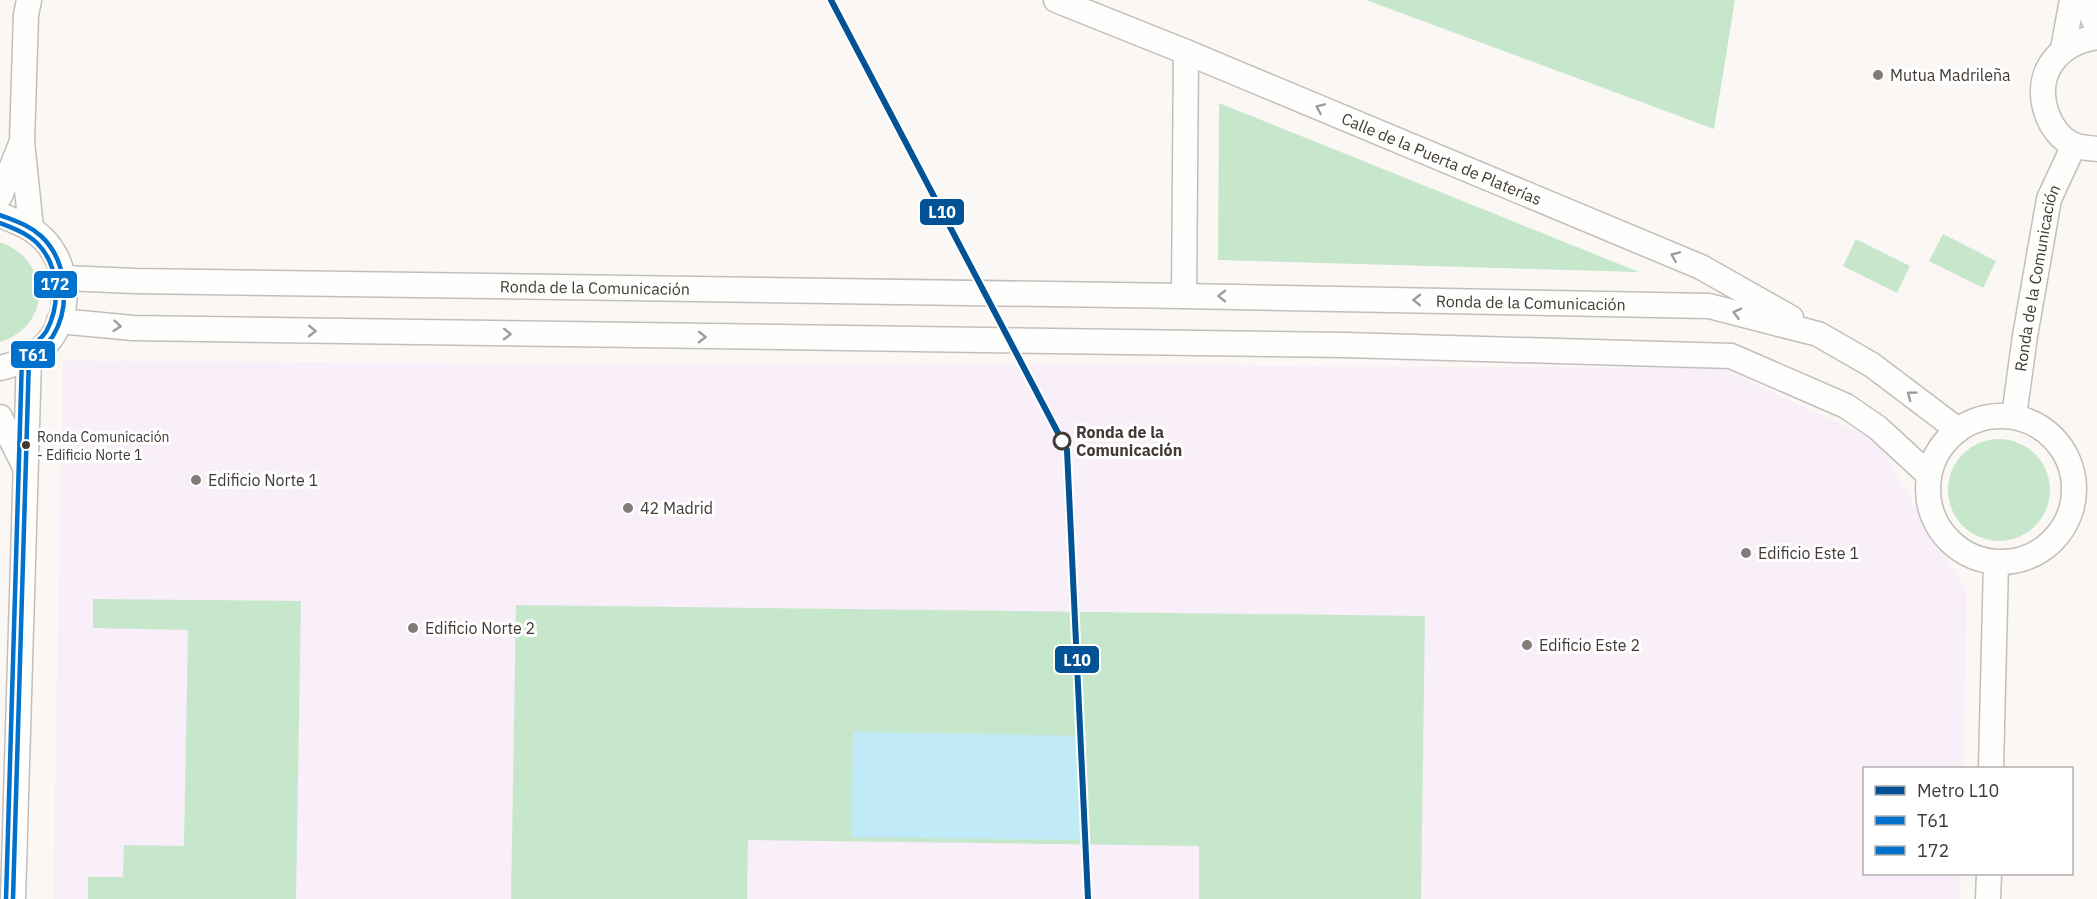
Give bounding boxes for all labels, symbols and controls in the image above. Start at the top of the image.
place label: Mutua Madrileña [1890,65,2011,85]
marker: Mutua Madrileña [1871,68,1885,82]
one-way arrow [1316,103,1327,115]
street label: Calle de la Puerta de Platerías [1339,108,1545,209]
street label: Ronda de la Comunicación [2010,181,2064,373]
line badge: L10 [919,198,965,226]
text: L10 [928,202,956,222]
one-way arrow [1670,251,1681,263]
line badge: 172 [33,270,78,299]
text: 172 [41,274,69,294]
street label: Ronda de la Comunicación [500,276,690,299]
one-way arrow [1217,290,1226,303]
street label: Ronda de la Comunicación [1436,291,1626,314]
one-way arrow [1412,294,1421,306]
one-way arrow [1732,308,1742,321]
one-way arrow [113,319,122,332]
one-way arrow [308,325,317,337]
one-way arrow [503,328,512,340]
one-way arrow [698,331,707,343]
line badge: T61 [10,340,56,369]
text: T61 [19,345,48,365]
one-way arrow [1907,391,1918,402]
place label: Ronda de la Comunicación [1076,422,1182,460]
place label: Ronda Comunicación - Edificio Norte 1 [37,428,169,464]
marker: Ronda de la Comunicación [1053,432,1071,450]
marker: Ronda Comunicación - Edificio Norte 1 [20,439,32,451]
place label: Edificio Norte 1 [208,470,318,490]
marker: Edificio Norte 1 [189,473,203,487]
place label: 42 Madrid [640,498,713,518]
marker: 42 Madrid [621,501,635,515]
place label: Edificio Este 1 [1758,543,1859,563]
marker: Edificio Este 1 [1739,546,1753,560]
place label: Edificio Norte 2 [425,618,535,638]
marker: Edificio Norte 2 [406,621,420,635]
place label: Edificio Este 2 [1539,635,1640,655]
marker: Edificio Este 2 [1520,638,1534,652]
line badge: L10 [1054,645,1100,674]
text: L10 [1063,650,1091,670]
legend [1863,767,2073,875]
text: Metro L10 [1917,779,1999,802]
text: T61 [1917,809,1949,832]
text: 172 [1917,839,1949,862]

